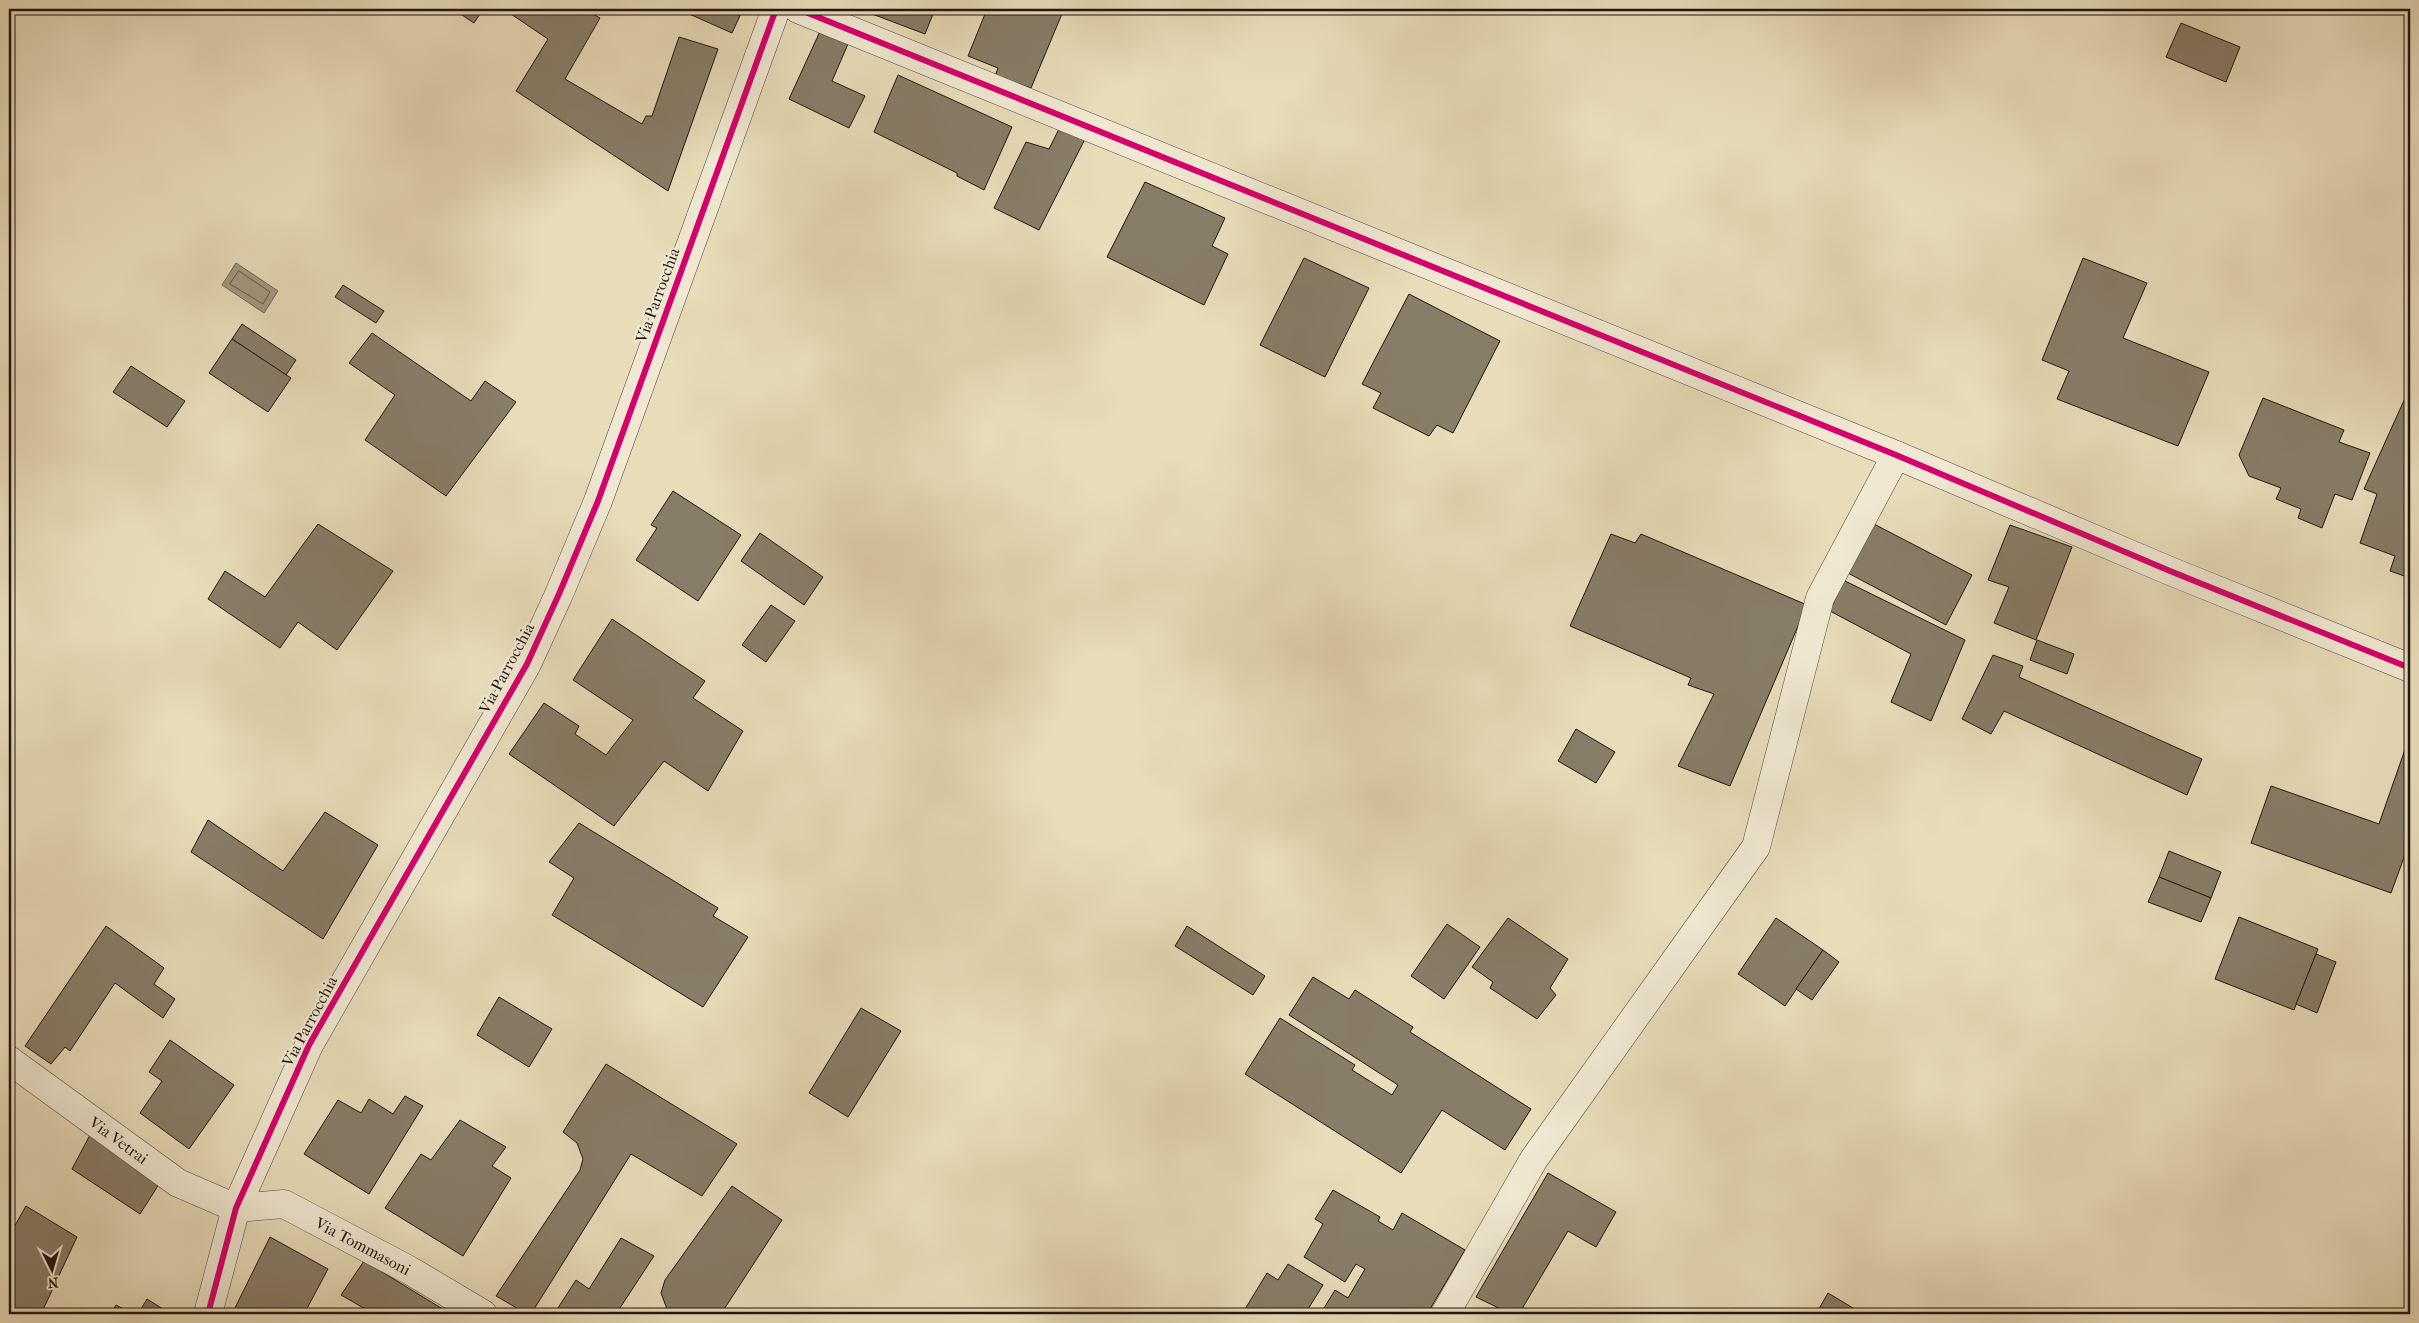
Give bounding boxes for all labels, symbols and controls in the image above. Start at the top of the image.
street label: Via Parrocchia [631,245,684,346]
street label: Via Parrocchia [474,619,538,718]
street label: Via Parrocchia [277,972,341,1071]
street label: Via Vetrai [85,1112,152,1168]
street label: Via Tommasoni [311,1213,414,1279]
north arrow [28,1246,78,1296]
text: N [47,1274,59,1291]

